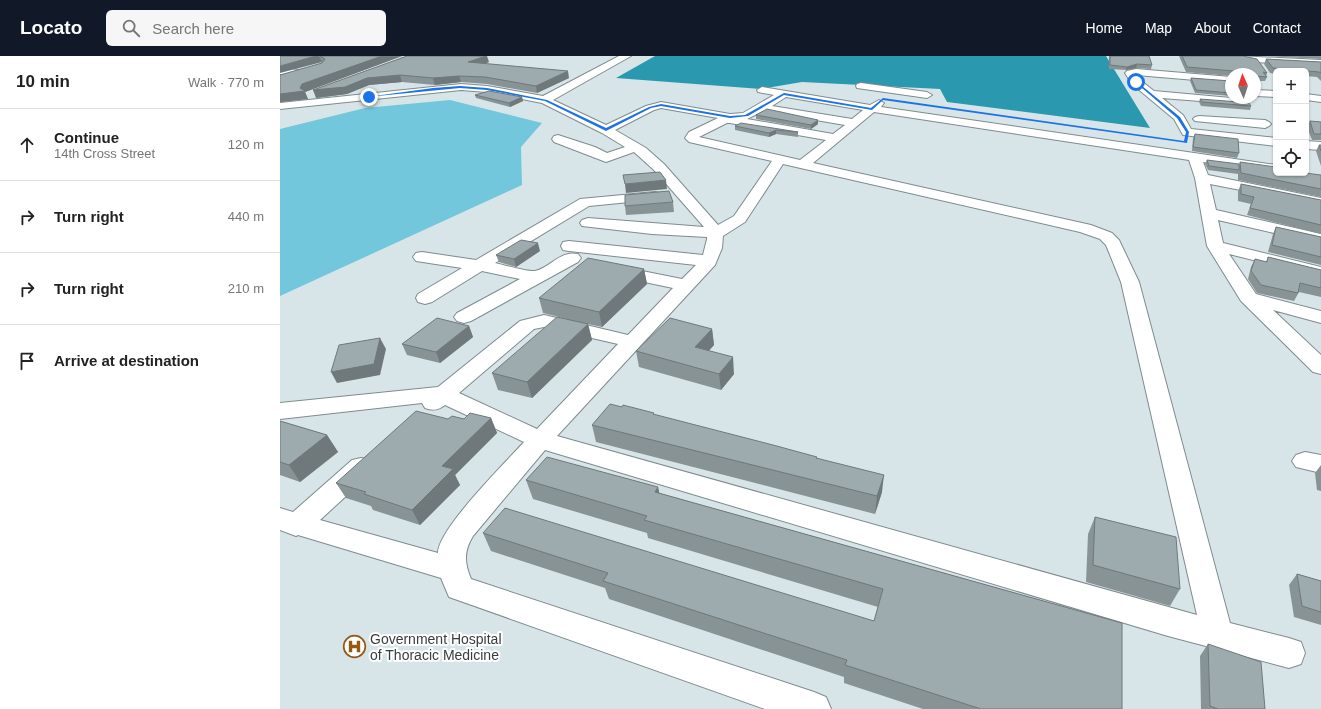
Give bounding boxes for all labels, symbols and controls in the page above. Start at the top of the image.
search box [106,10,386,46]
text: Locato [20,17,82,38]
icon: search [120,17,142,39]
text: Search here [152,20,234,37]
text: Home [1086,20,1123,36]
text: Map [1145,20,1172,36]
text: About [1194,20,1231,36]
text: Contact [1253,20,1301,36]
north arrow [1225,68,1261,104]
map controls [1273,68,1309,176]
button: + [1273,68,1309,104]
text: 10 min [16,72,70,91]
route start [1127,73,1145,91]
text: Walk · 770 m [188,75,264,90]
route end [360,88,378,106]
button: − [1273,104,1309,140]
text: Continue [54,129,119,146]
icon: ahead [16,134,38,156]
text: 120 m [228,137,264,152]
button: locate [1273,140,1309,176]
text: 14th Cross Street [54,146,155,161]
icon: right [16,206,38,228]
text: Turn right [54,208,124,225]
text: 440 m [228,209,264,224]
icon: right [16,278,38,300]
text: Turn right [54,280,124,297]
text: 210 m [228,281,264,296]
icon: arrive [16,350,38,372]
text: Arrive at destination [54,352,199,369]
place label: Government Hospital of Thoracic Medicine [370,631,502,663]
hospital icon: Government Hospital of Thoracic Medicine [341,634,367,660]

